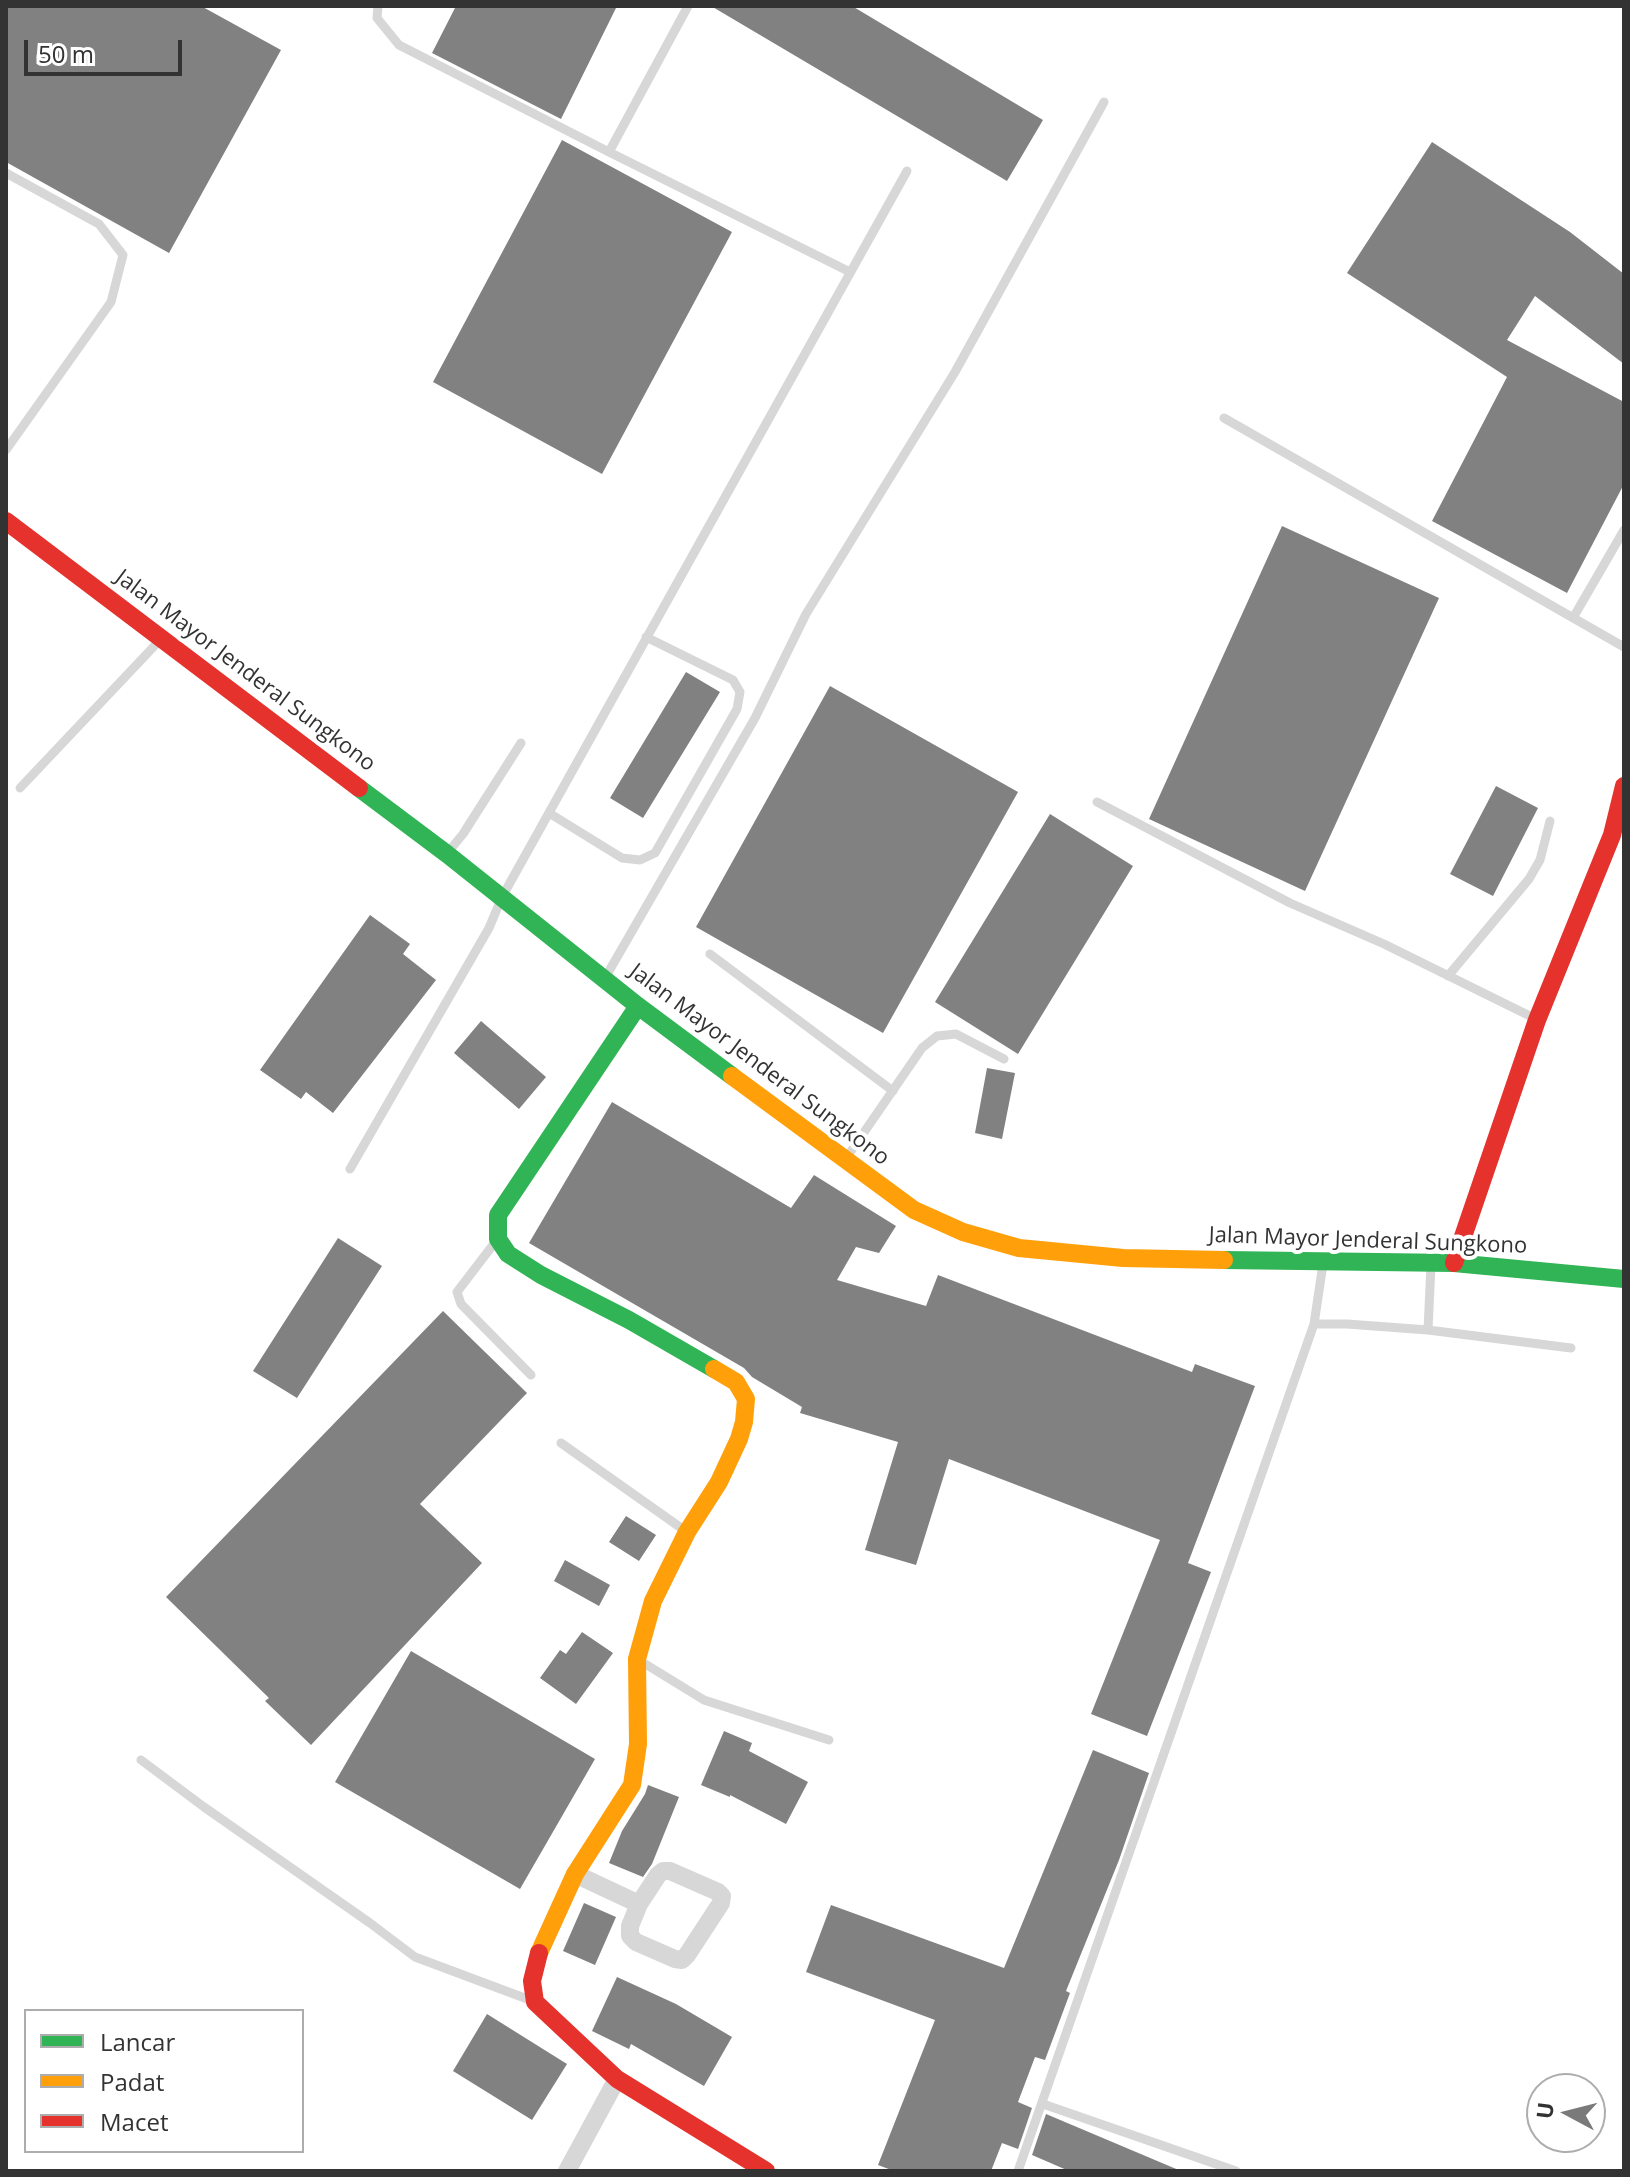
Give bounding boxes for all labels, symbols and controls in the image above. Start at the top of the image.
scale bar [28,24,186,74]
text: 50 m [38,37,94,70]
street label: Jalan Mayor Jenderal Sungkono [110,565,380,777]
street label: Jalan Mayor Jenderal Sungkono [624,959,894,1171]
street label: Jalan Mayor Jenderal Sungkono [1208,1222,1528,1260]
legend [24,2009,304,2153]
text: Lancar [100,2025,175,2058]
text: Padat [100,2065,164,2098]
north arrow [1526,2073,1606,2153]
text: U [1528,2100,1560,2120]
text: Macet [100,2105,168,2138]

